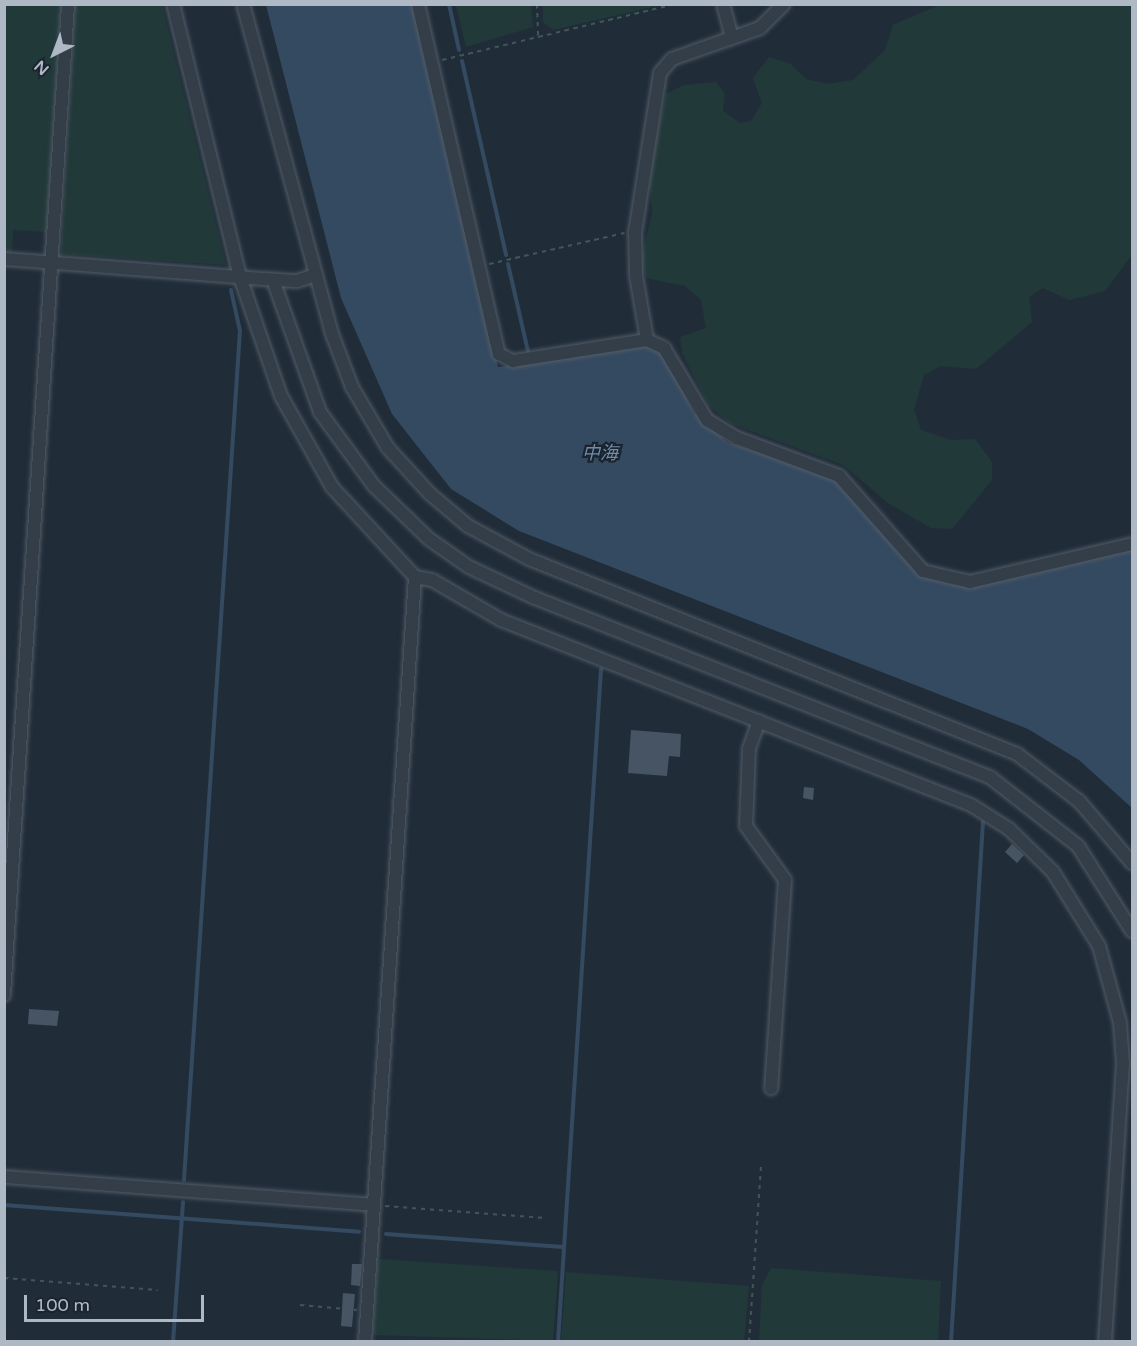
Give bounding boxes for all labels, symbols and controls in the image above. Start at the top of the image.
north arrow [24,24,84,84]
text: N [30,56,53,79]
water label: 中海 [582,442,618,464]
scale bar [27,1283,207,1321]
text: 100 m [35,1294,90,1316]

